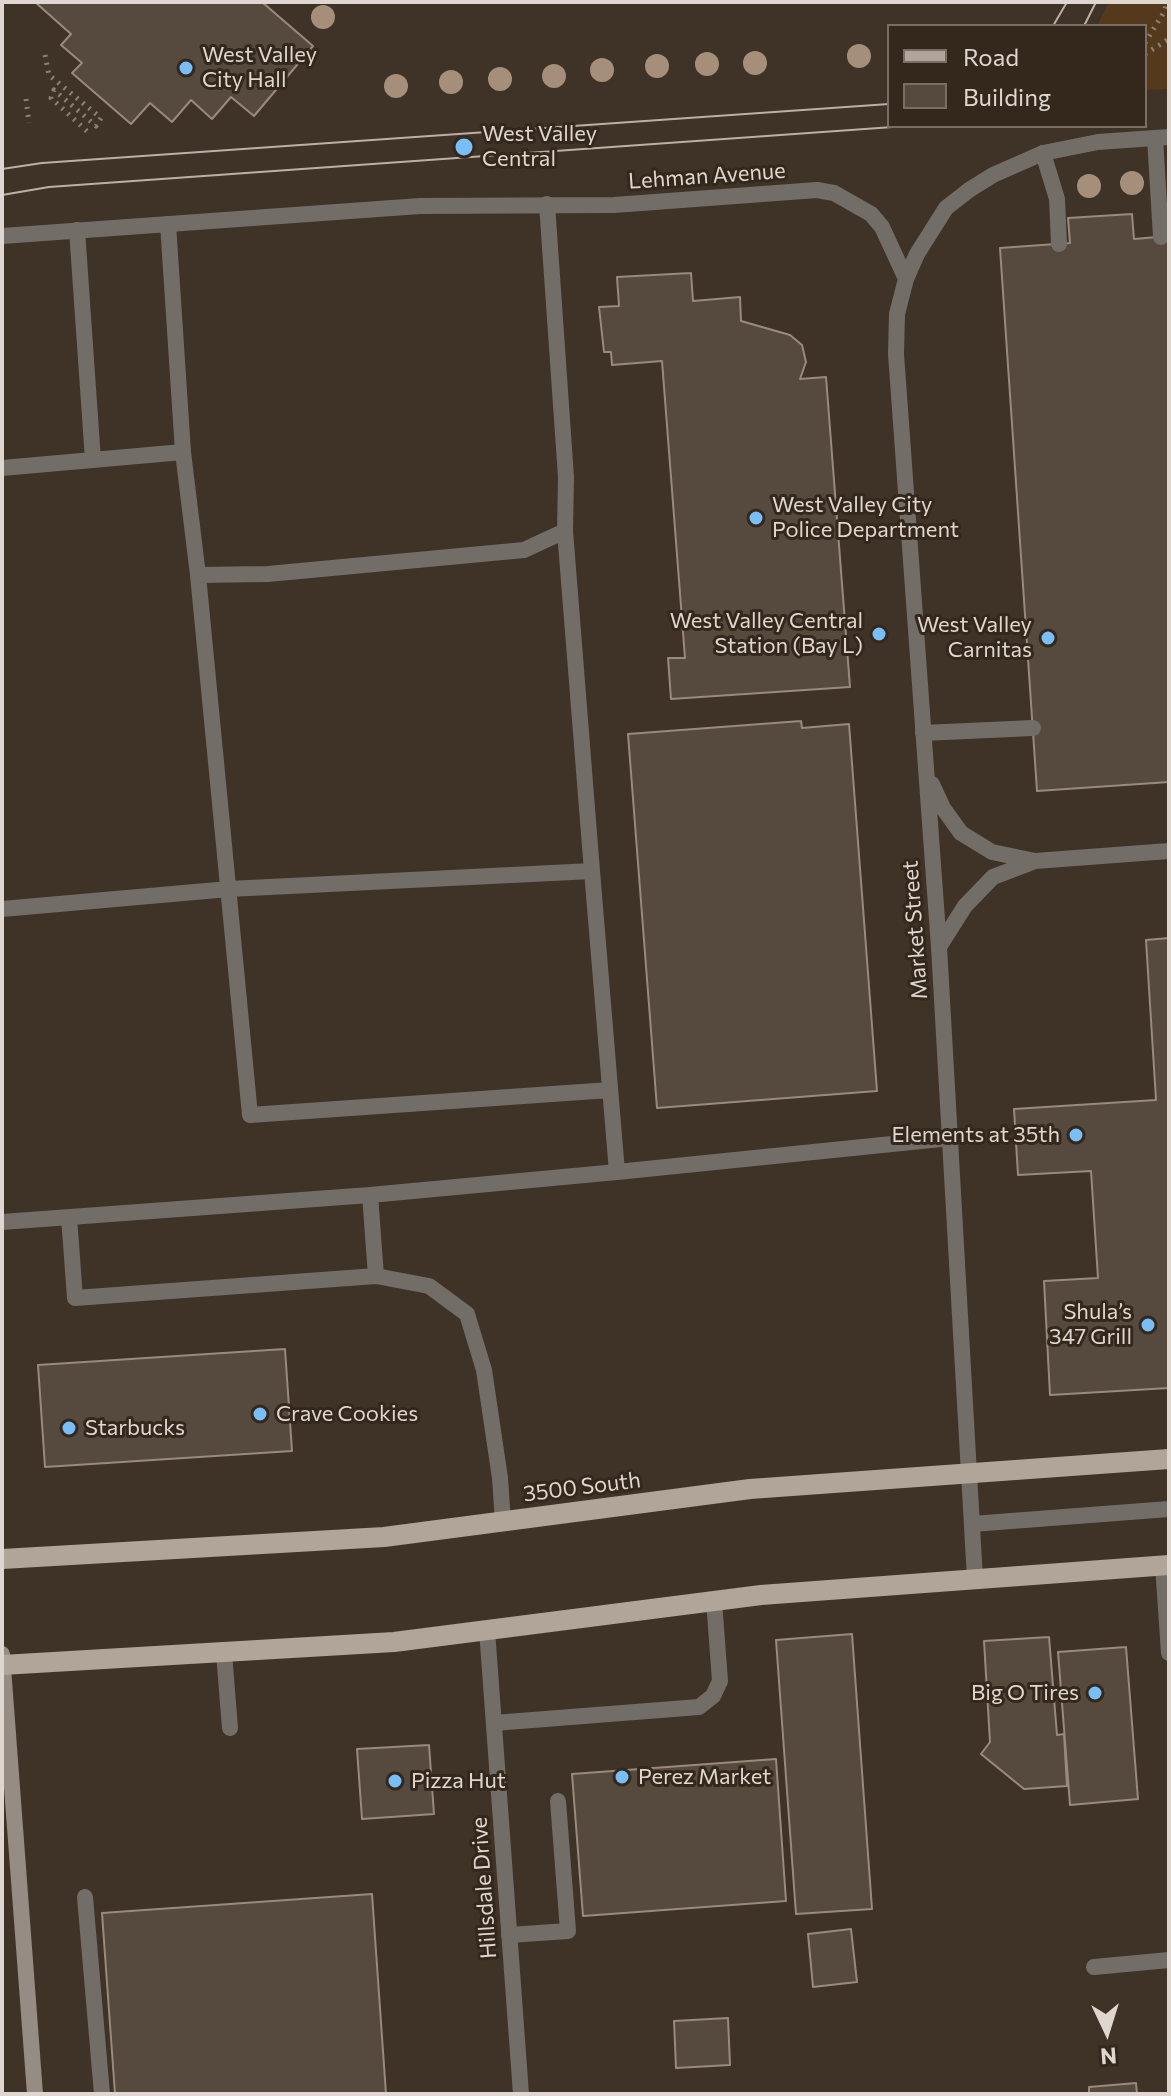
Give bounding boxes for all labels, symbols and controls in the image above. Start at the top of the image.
legend [887,24,1147,128]
place label: West Valley City Hall [202,42,317,94]
text: Road [963,42,1019,71]
marker: West Valley City Hall [177,59,195,77]
text: Building [963,82,1051,111]
place label: West Valley Central [482,121,597,172]
marker: West Valley Central [453,136,475,158]
street label: Lehman Avenue [627,157,787,195]
place label: West Valley City Police Department [772,492,959,544]
marker: West Valley City Police Department [747,509,765,527]
place label: West Valley Central Station (Bay L) [670,608,863,660]
place label: West Valley Carnitas [917,612,1032,664]
marker: West Valley Central Station (Bay L) [870,625,888,643]
marker: West Valley Carnitas [1039,629,1057,647]
street label: Market Street [897,860,933,1000]
place label: Elements at 35th [892,1122,1060,1148]
marker: Elements at 35th [1067,1126,1085,1144]
place label: Shula’s 347 Grill [1049,1299,1132,1350]
marker: Shula’s 347 Grill [1139,1316,1157,1334]
place label: Crave Cookies [276,1401,418,1427]
marker: Crave Cookies [251,1405,269,1423]
place label: Starbucks [85,1415,185,1441]
marker: Starbucks [60,1419,78,1437]
street label: 3500 South [522,1467,642,1507]
place label: Big O Tires [971,1680,1079,1706]
marker: Big O Tires [1086,1684,1104,1702]
place label: Perez Market [638,1764,771,1790]
place label: Pizza Hut [411,1768,506,1794]
marker: Perez Market [613,1768,631,1786]
marker: Pizza Hut [386,1772,404,1790]
street label: Hillsdale Drive [466,1816,502,1960]
north arrow [1067,1992,1147,2072]
text: N [1100,2042,1118,2070]

